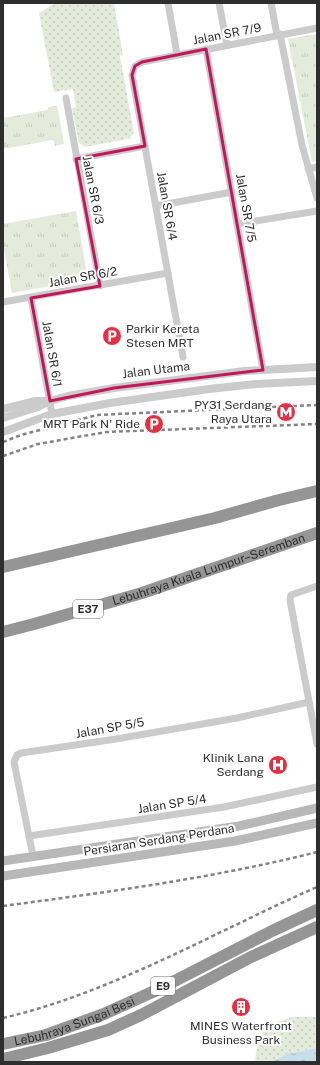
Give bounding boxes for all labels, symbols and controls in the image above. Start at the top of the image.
street label: Jalan SR 7/9 [192,21,262,47]
street label: Jalan SR 6/3 [79,154,107,226]
street label: Jalan SR 6/4 [154,171,180,242]
street label: Jalan SR 7/5 [233,173,259,244]
street label: Jalan SR 6/2 [48,264,118,290]
street label: Jalan SR 6/1 [39,320,65,388]
place label: Parkir Kereta Stesen MRT [126,322,199,350]
parking icon: Parkir Kereta Stesen MRT [101,325,123,347]
street label: Jalan Utama [121,359,191,381]
place label: PY31 Serdang Raya Utara [194,398,272,426]
metro station icon: PY31 Serdang Raya Utara [275,401,297,423]
parking icon: MRT Park N' Ride [143,413,165,435]
place label: MRT Park N' Ride [43,417,140,431]
street label: Lebuhraya Kuala Lumpur–Seremban [111,531,307,608]
road number: E37 [73,600,103,618]
street label: Jalan SP 5/5 [75,715,146,741]
place label: Klinik Lana Serdang [203,751,264,779]
hospital icon: Klinik Lana Serdang [267,754,289,776]
street label: Jalan SP 5/4 [137,792,208,816]
street label: Persiaran Serdang Perdana [83,821,235,859]
road number: E9 [151,977,175,995]
street label: Lebuhraya Sungai Besi [13,994,137,1049]
building icon: MINES Waterfront Business Park [230,996,252,1018]
place label: MINES Waterfront Business Park [190,1019,292,1047]

